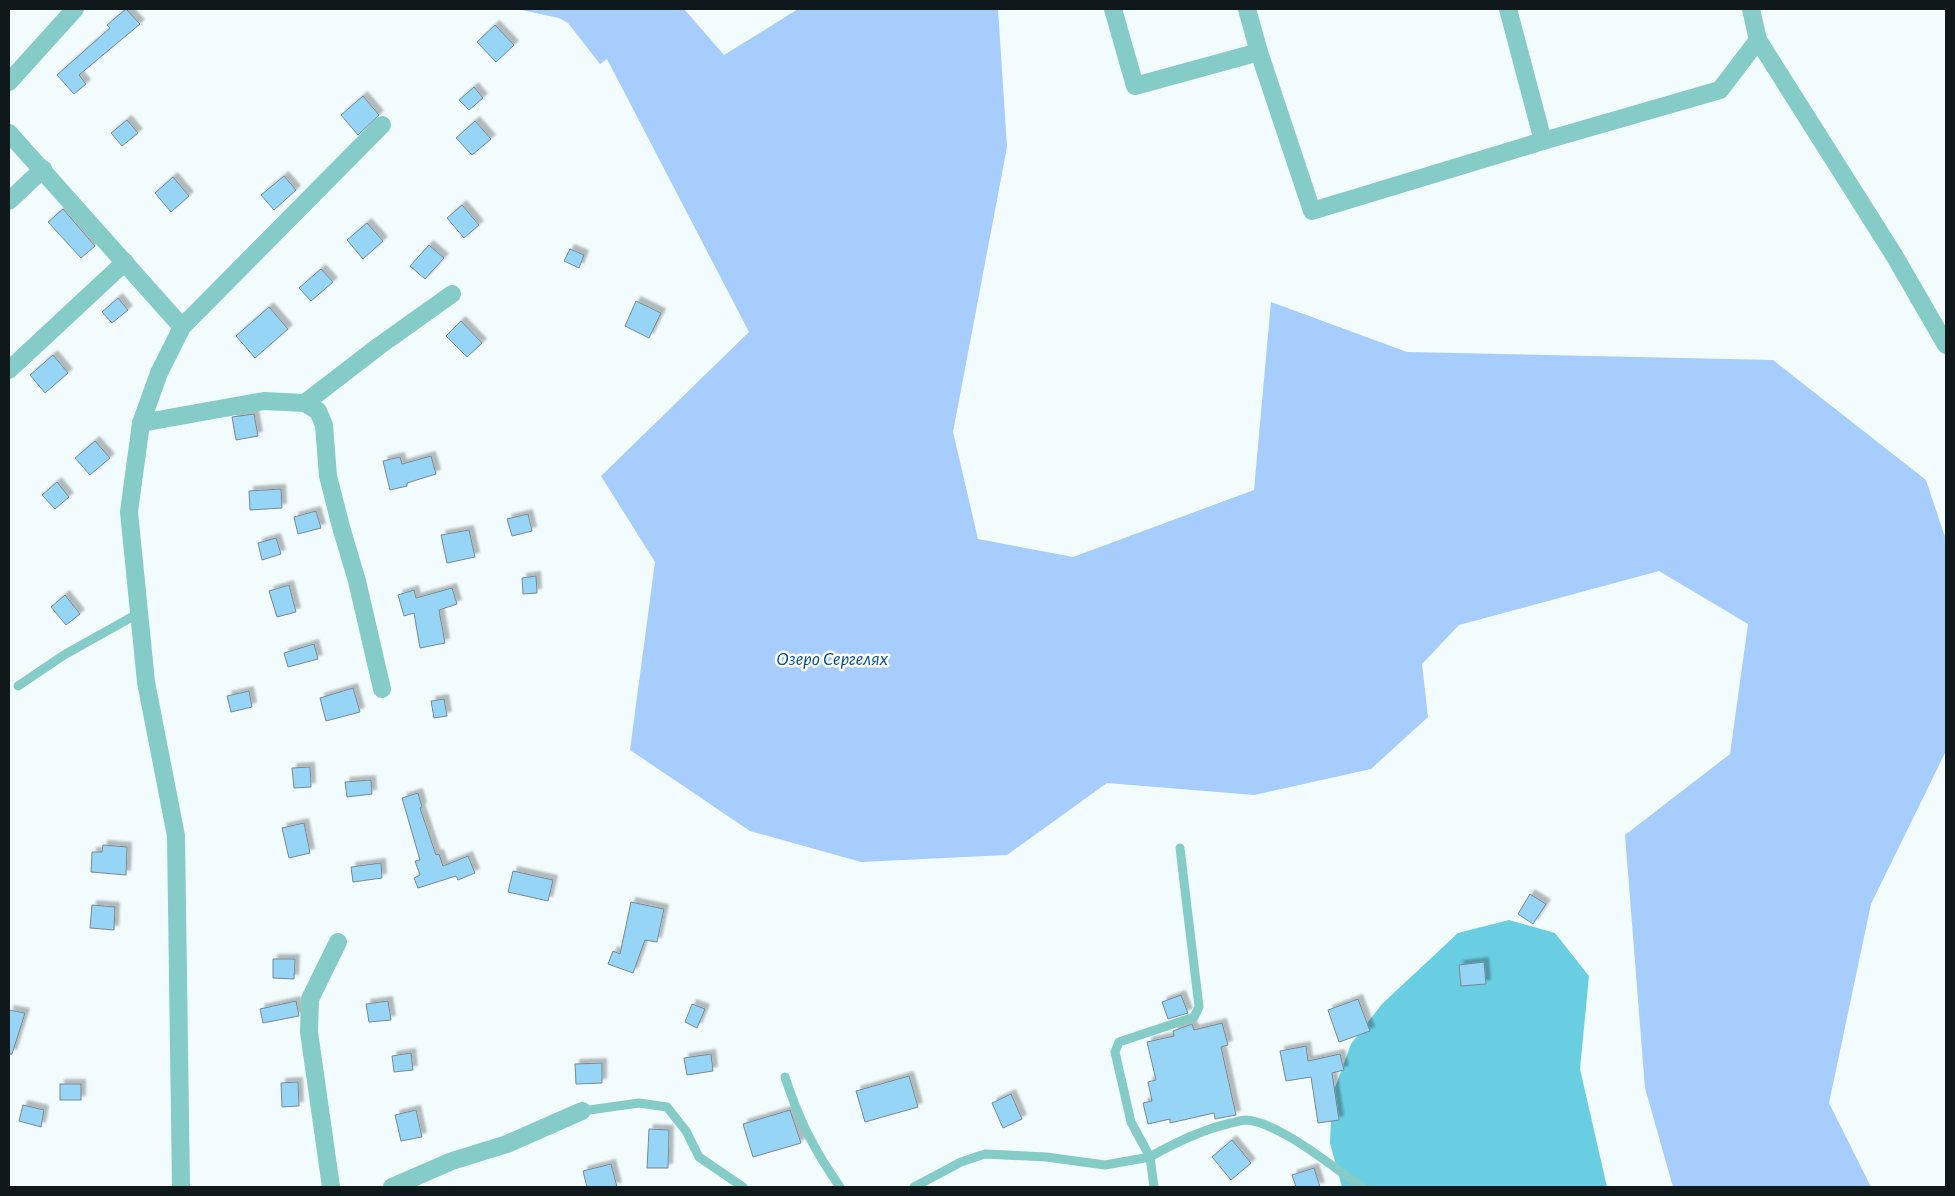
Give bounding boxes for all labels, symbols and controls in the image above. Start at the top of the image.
water label: Озеро Сергелях [776,649,889,669]

